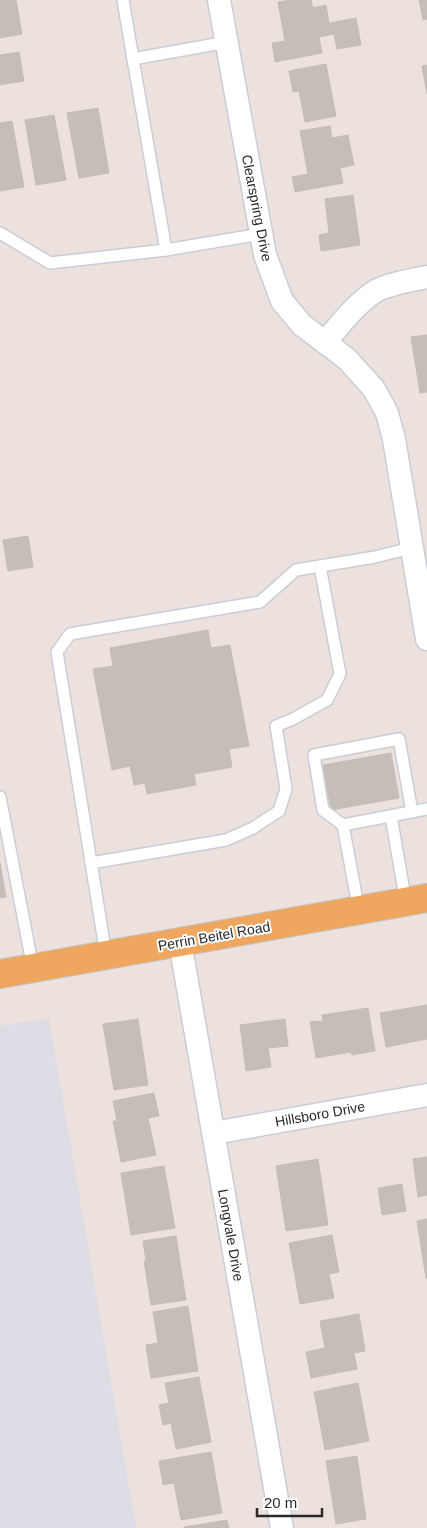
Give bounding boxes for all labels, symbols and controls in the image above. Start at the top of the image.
street label: Clearspring Drive [239,153,275,263]
street label: Perrin Beitel Road [157,918,271,954]
street label: Hillsboro Drive [274,1098,366,1130]
street label: Longvale Drive [215,1188,247,1283]
scale bar [257,1486,322,1518]
text: 20 m [264,1494,297,1511]

